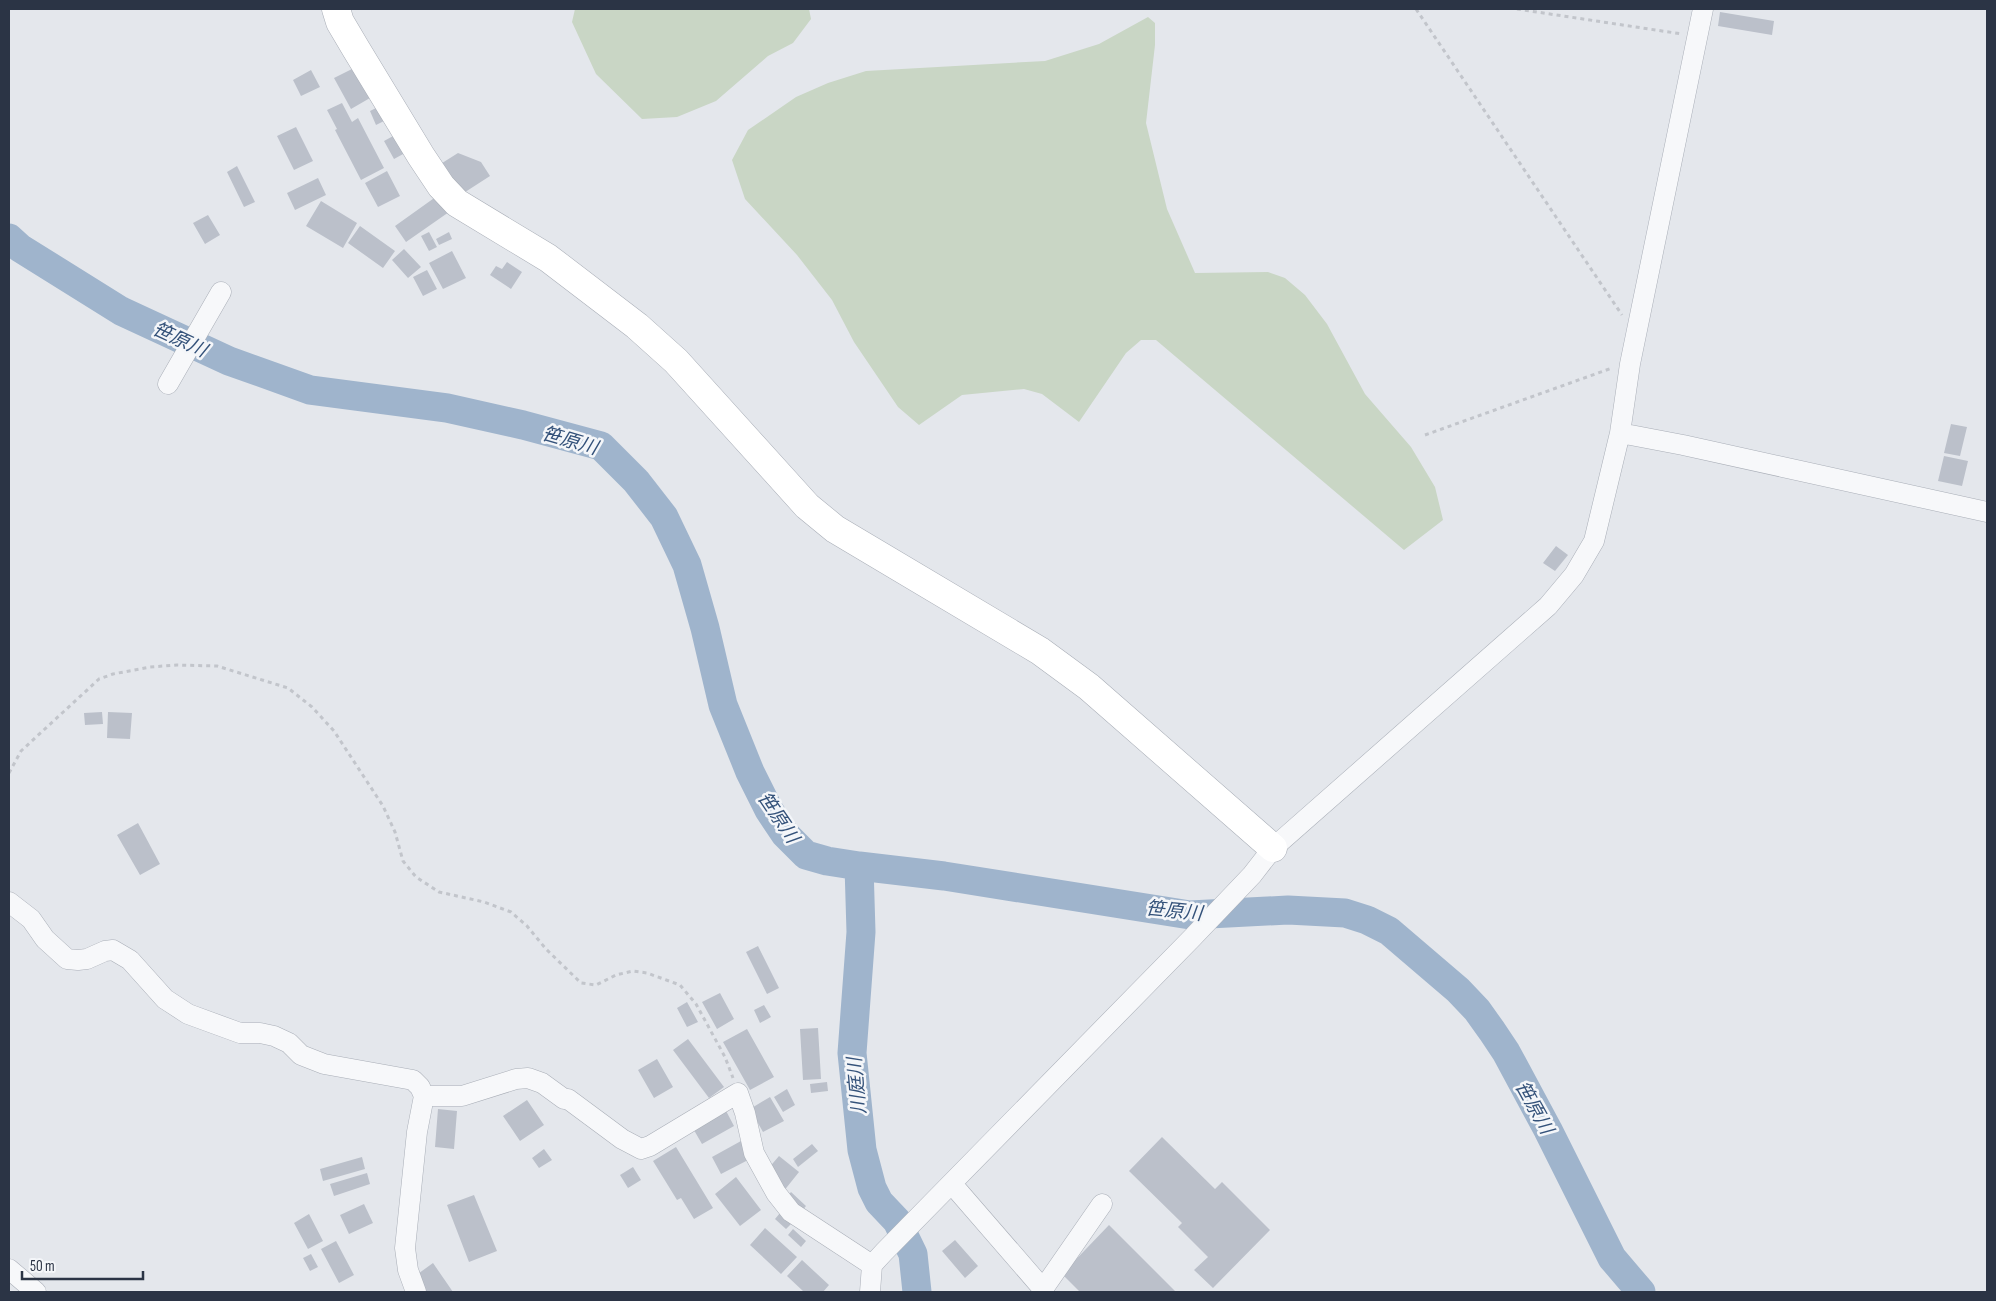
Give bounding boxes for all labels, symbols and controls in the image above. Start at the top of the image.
water label: 笹原川 [149,318,212,364]
water label: 笹原川 [539,423,602,461]
water label: 笹原川 [752,788,804,850]
water label: 笹原川 [1144,897,1205,926]
water label: 川庭川 [843,1054,871,1115]
water label: 笹原川 [1510,1077,1559,1140]
scale bar [22,1248,144,1280]
text: 50 m [30,1257,55,1276]

